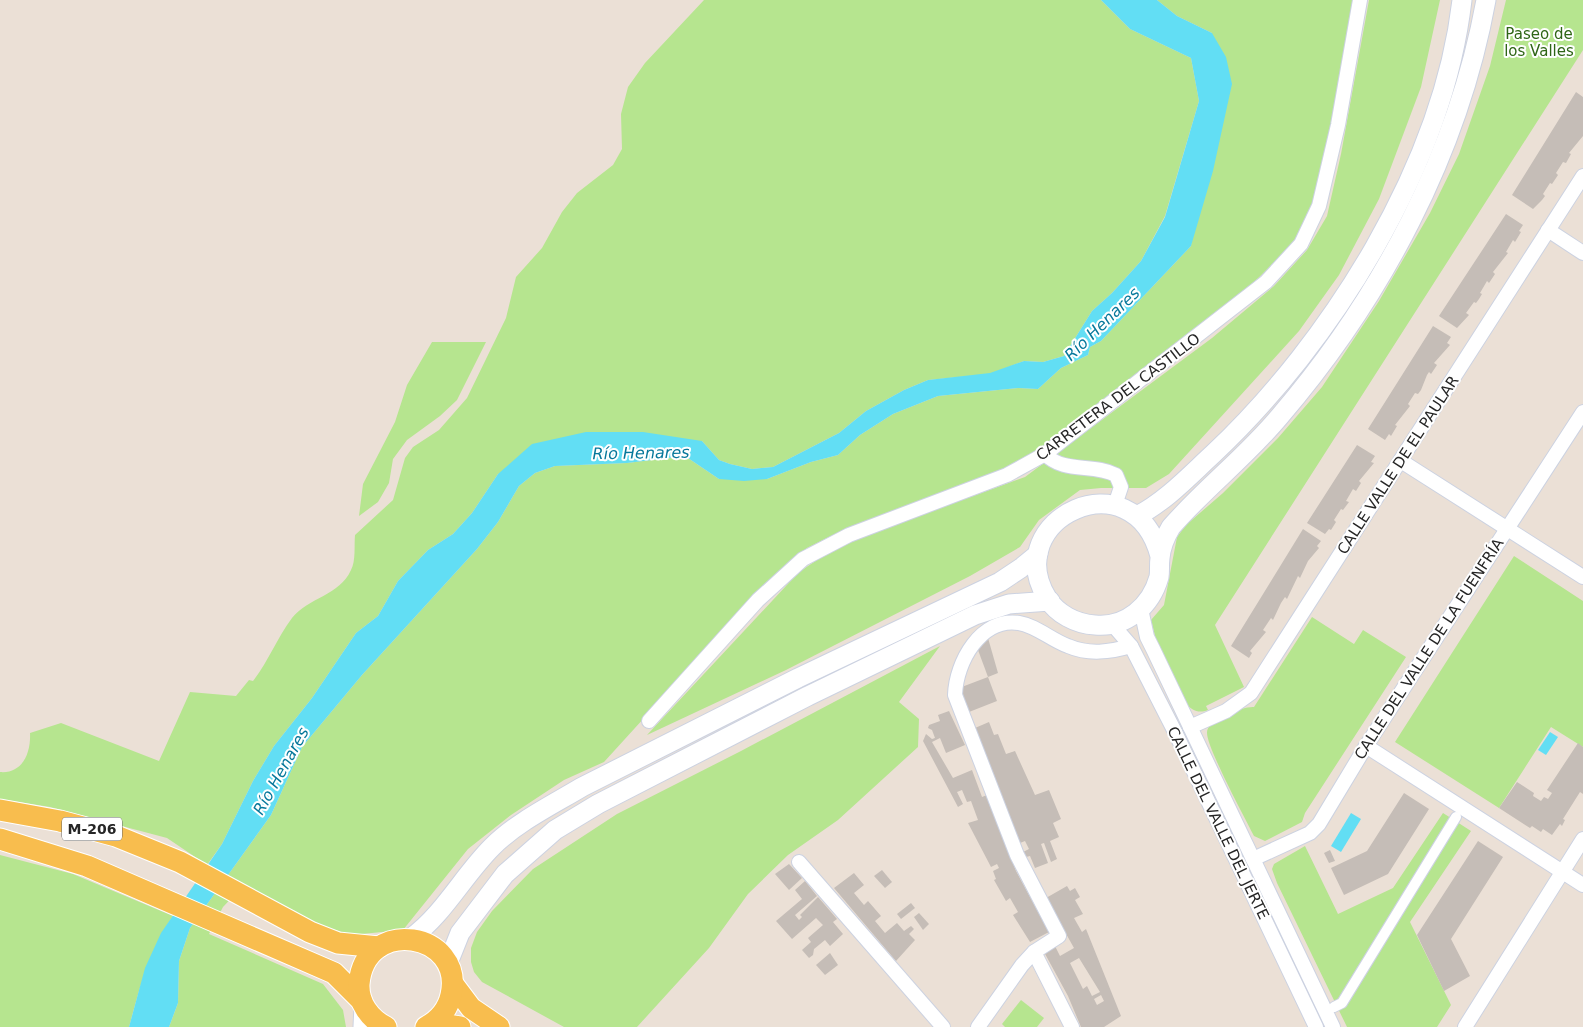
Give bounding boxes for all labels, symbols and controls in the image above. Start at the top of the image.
park label: Paseo de los Valles [1504,25,1574,60]
water label: Río Henares [1061,283,1143,365]
street label: CARRETERA DEL CASTILLO [1033,329,1203,465]
street label: CALLE VALLE DE EL PAULAR [1333,372,1463,558]
water label: Río Henares [592,443,690,463]
street label: CALLE DEL VALLE DE LA FUENFRÍA [1350,534,1508,763]
water label: Río Henares [249,724,313,818]
street label: CALLE DEL VALLE DEL JERTE [1163,724,1273,922]
road number: M-206 [62,818,122,841]

